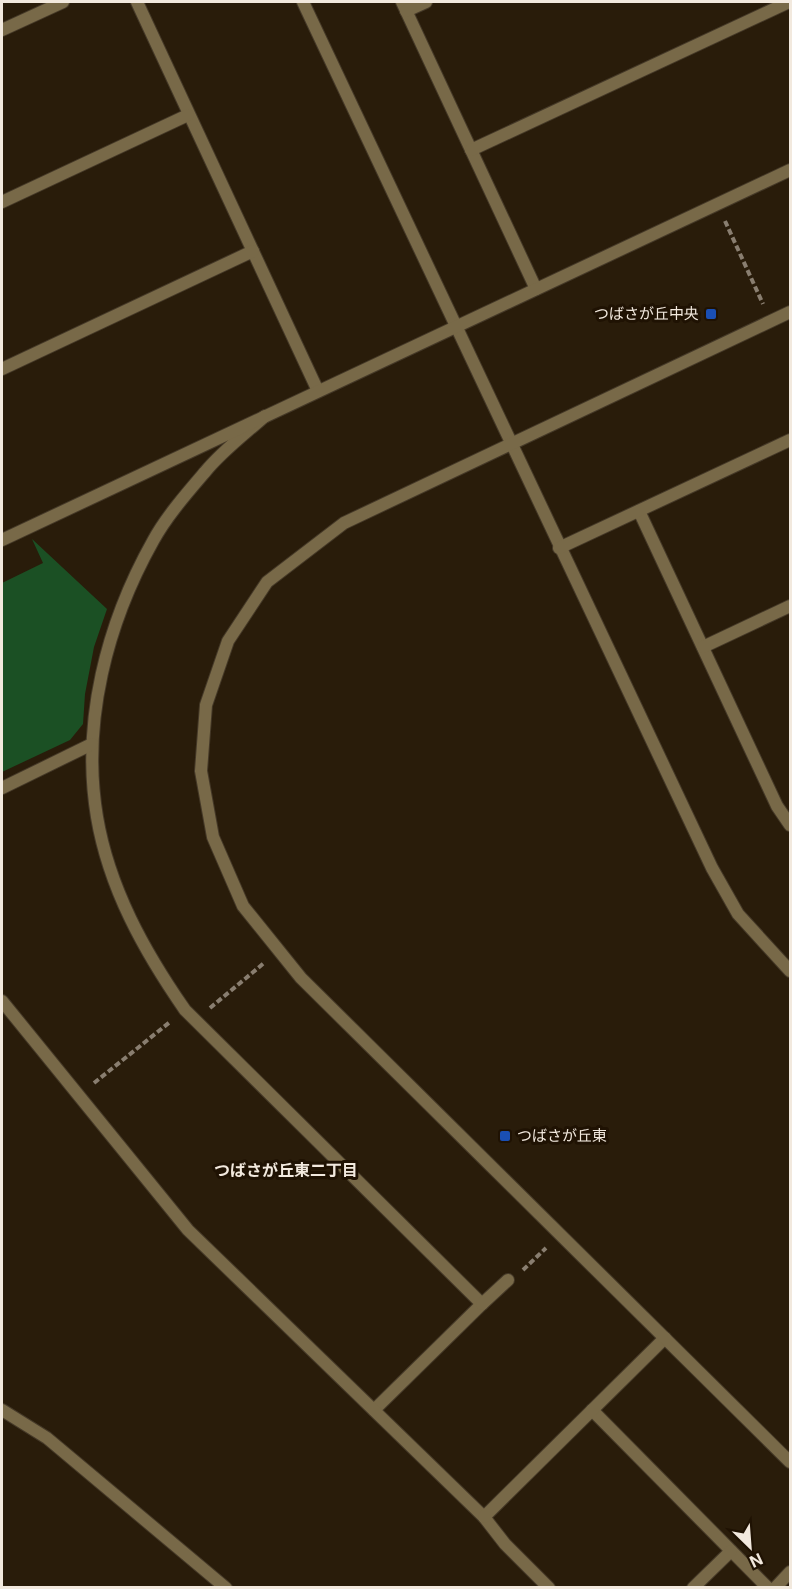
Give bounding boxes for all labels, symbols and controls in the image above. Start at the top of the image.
place label: つばさが丘中央 [594,304,699,323]
marker: つばさが丘中央 [704,307,718,321]
place label: つばさが丘東 [517,1126,607,1145]
marker: つばさが丘東 [498,1129,512,1143]
district label: つばさが丘東二丁目 [214,1160,358,1180]
north arrow [720,1517,780,1577]
text: N [747,1549,766,1572]

